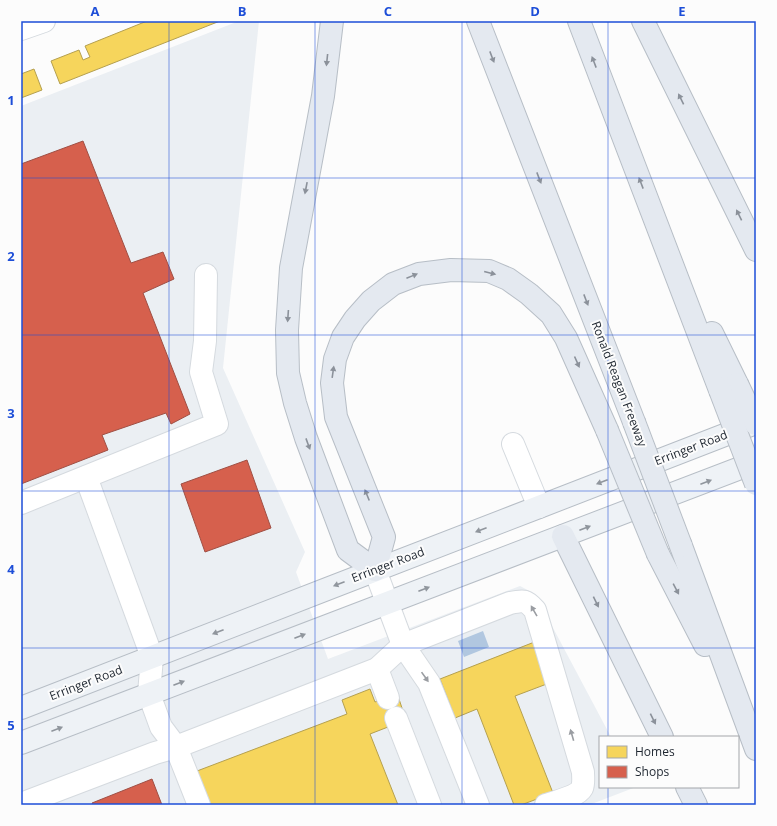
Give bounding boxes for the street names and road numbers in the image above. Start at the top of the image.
street label: Ronald Reagan Freeway [588,319,652,450]
street label: Erringer Road [652,426,730,469]
street label: Erringer Road [349,543,427,586]
street label: Erringer Road [47,661,125,704]

